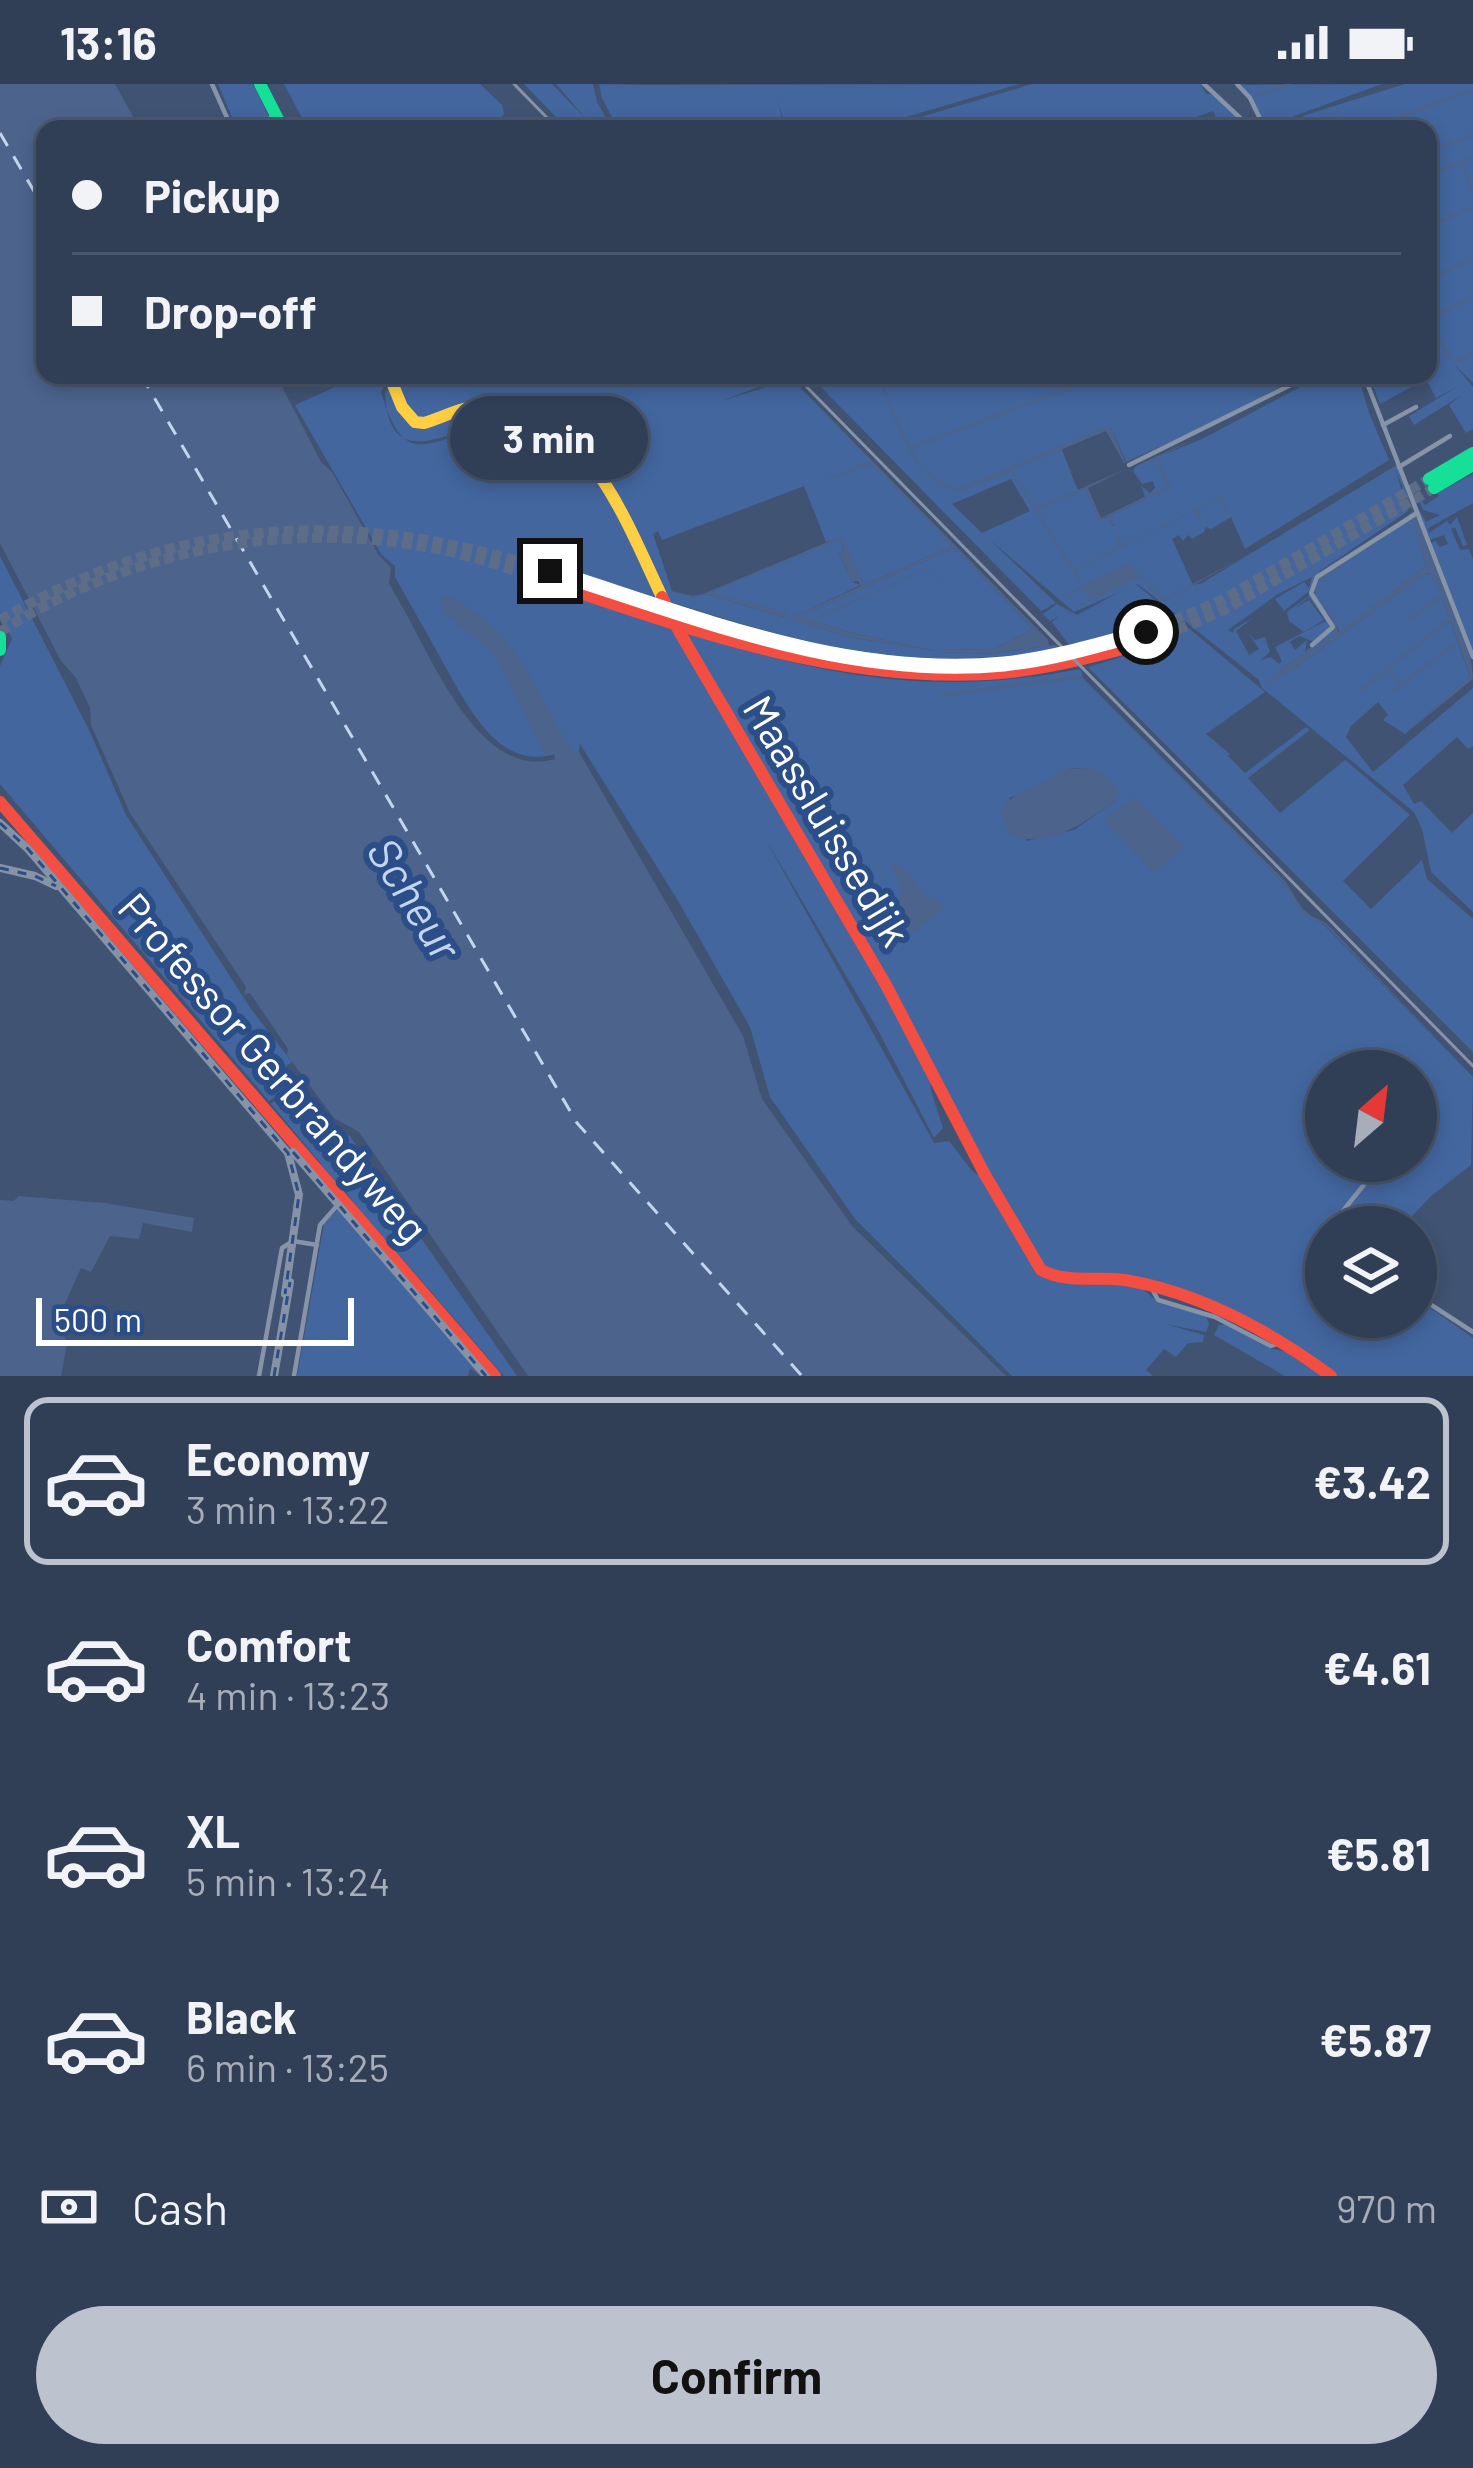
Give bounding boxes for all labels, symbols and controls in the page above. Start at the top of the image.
text: 13:16 [60,15,157,69]
text: Pickup [144,168,281,222]
text: Drop-off [144,284,317,338]
callout: 3 min [451,397,649,481]
text: 3 min [503,414,595,461]
route end [523,544,577,598]
route start [1119,605,1173,659]
street label: Maassluissedijk [734,686,923,955]
water label: Scheur [357,827,475,971]
street label: Professor Gerbrandyweg [109,882,440,1252]
north arrow [1305,1050,1437,1182]
map controls [1305,1050,1437,1338]
button: layers [1305,1206,1437,1338]
scale bar [36,1292,354,1345]
text: 500 m [54,1299,142,1339]
icon: car [42,1427,150,1535]
text: Economy [186,1431,370,1485]
text: €3.42 [1314,1454,1431,1508]
text: 3 min · 13:22 [186,1485,390,1532]
icon: car [42,1613,150,1721]
text: Comfort [186,1617,352,1671]
text: €4.61 [1323,1640,1431,1694]
text: 4 min · 13:23 [186,1671,390,1718]
icon: car [42,1799,150,1907]
text: XL [186,1803,240,1857]
text: €5.81 [1326,1826,1431,1880]
text: 5 min · 13:24 [186,1857,390,1904]
icon: car [42,1985,150,2093]
text: Black [186,1989,297,2043]
text: €5.87 [1319,2012,1431,2066]
text: 6 min · 13:25 [186,2043,389,2090]
icon: cash [36,2174,102,2240]
text: Cash [132,2180,228,2234]
text: 970 m [1336,2184,1437,2231]
button: Confirm [36,2306,1437,2444]

